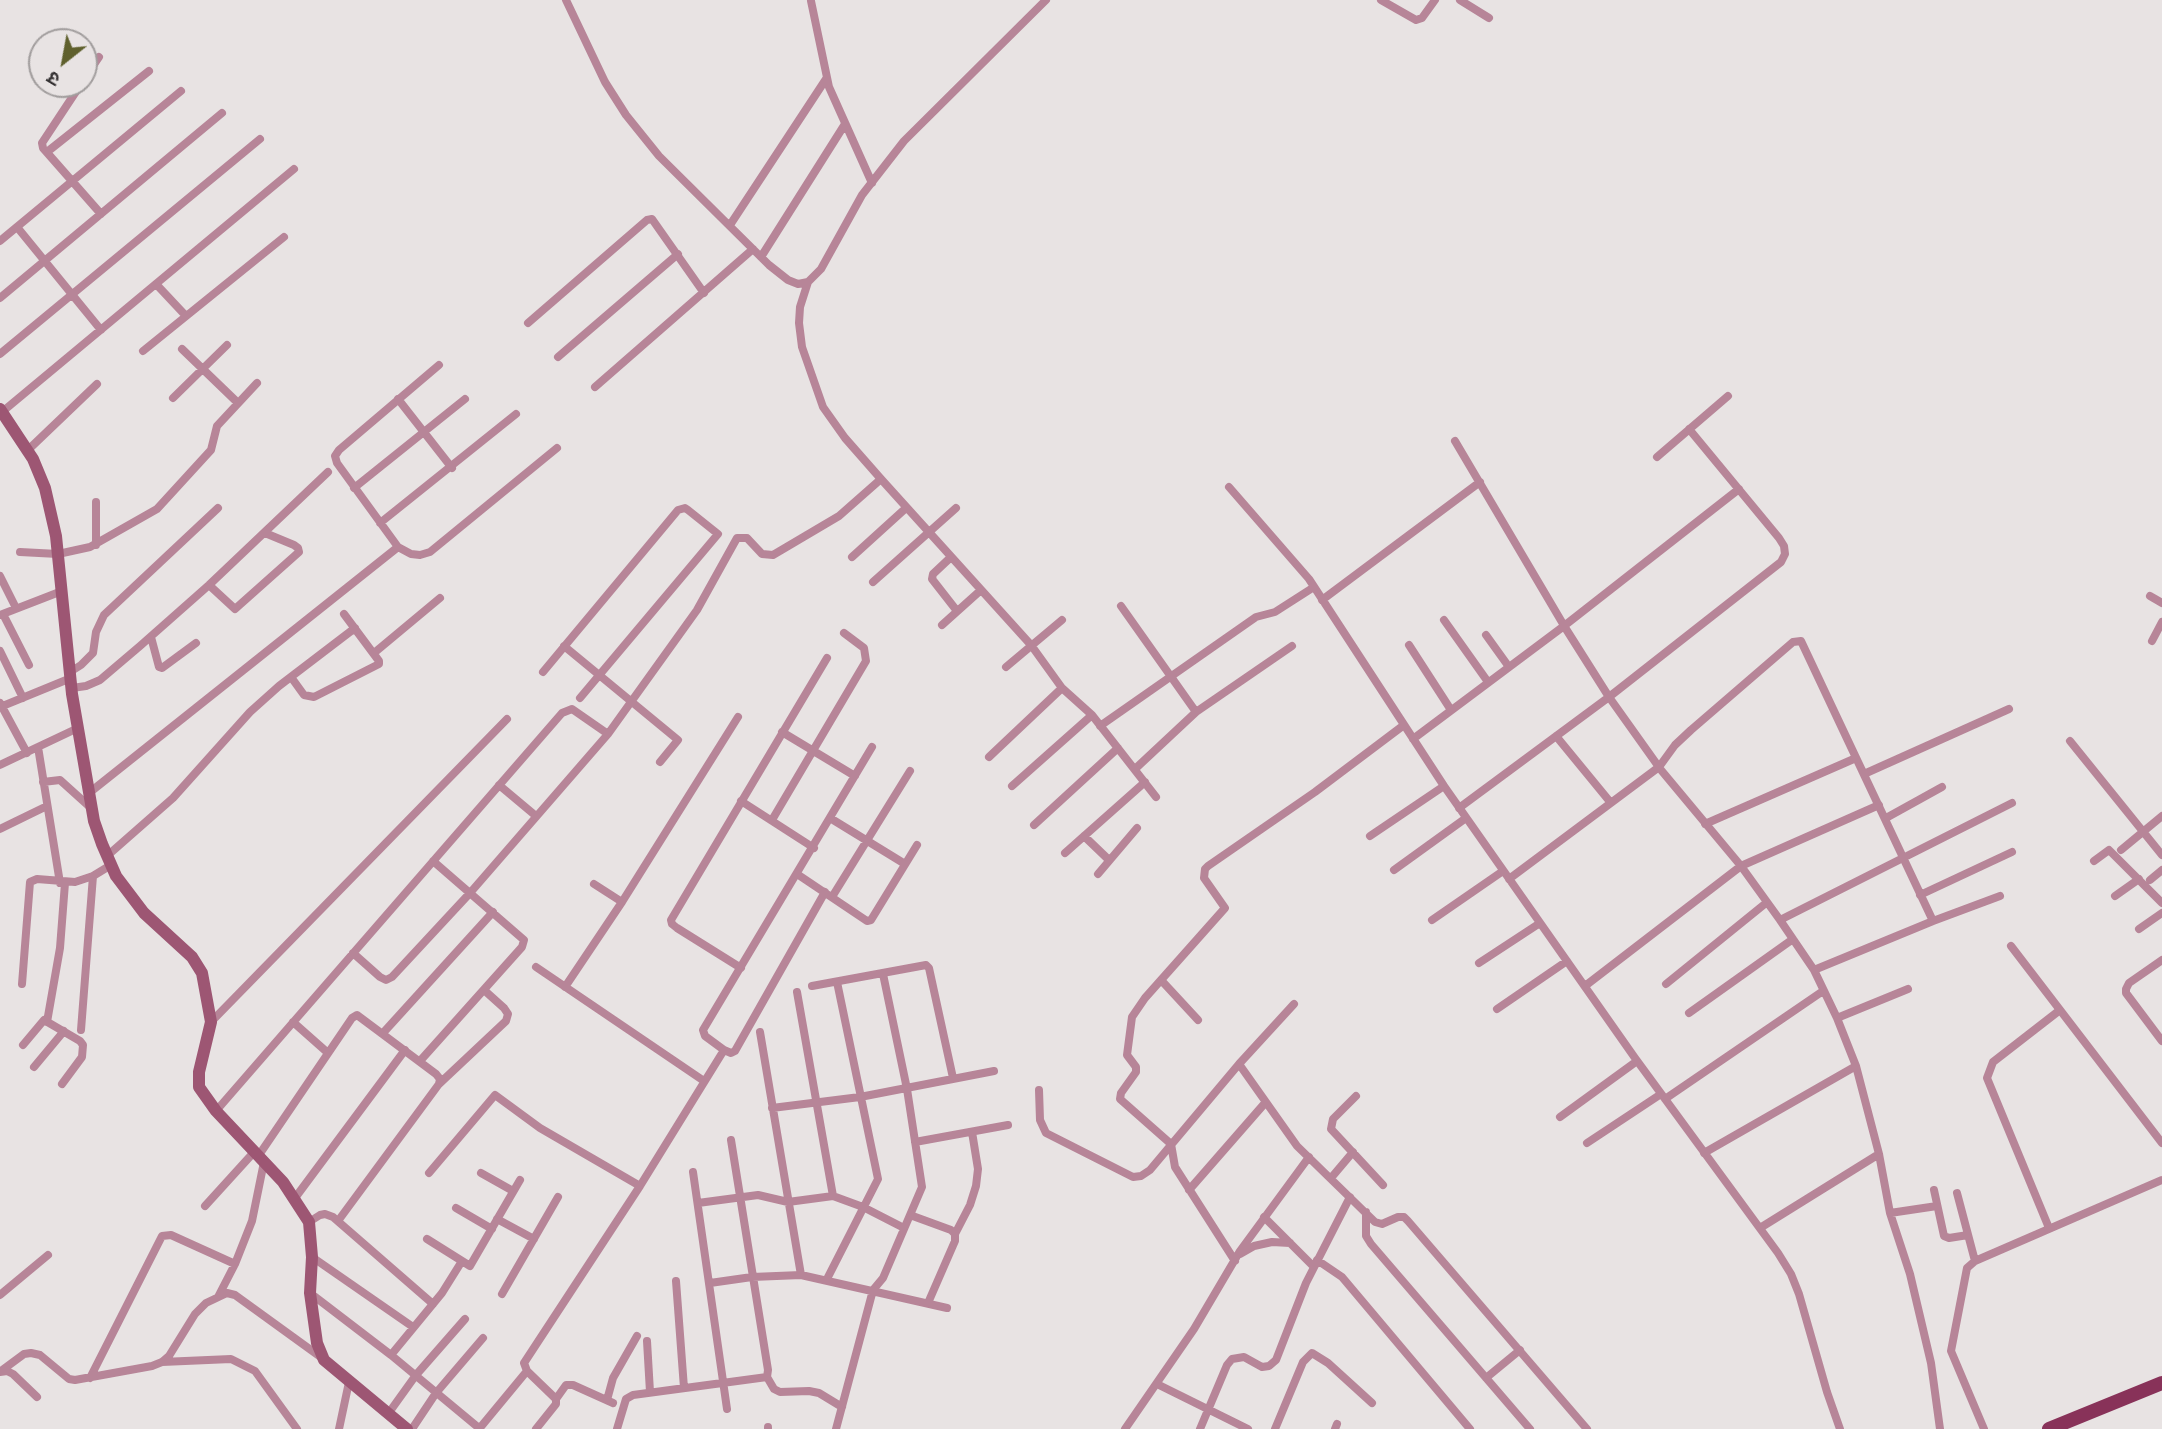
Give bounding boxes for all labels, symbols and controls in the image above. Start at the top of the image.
north arrow [28,28,98,98]
text: उ [42,66,64,92]

